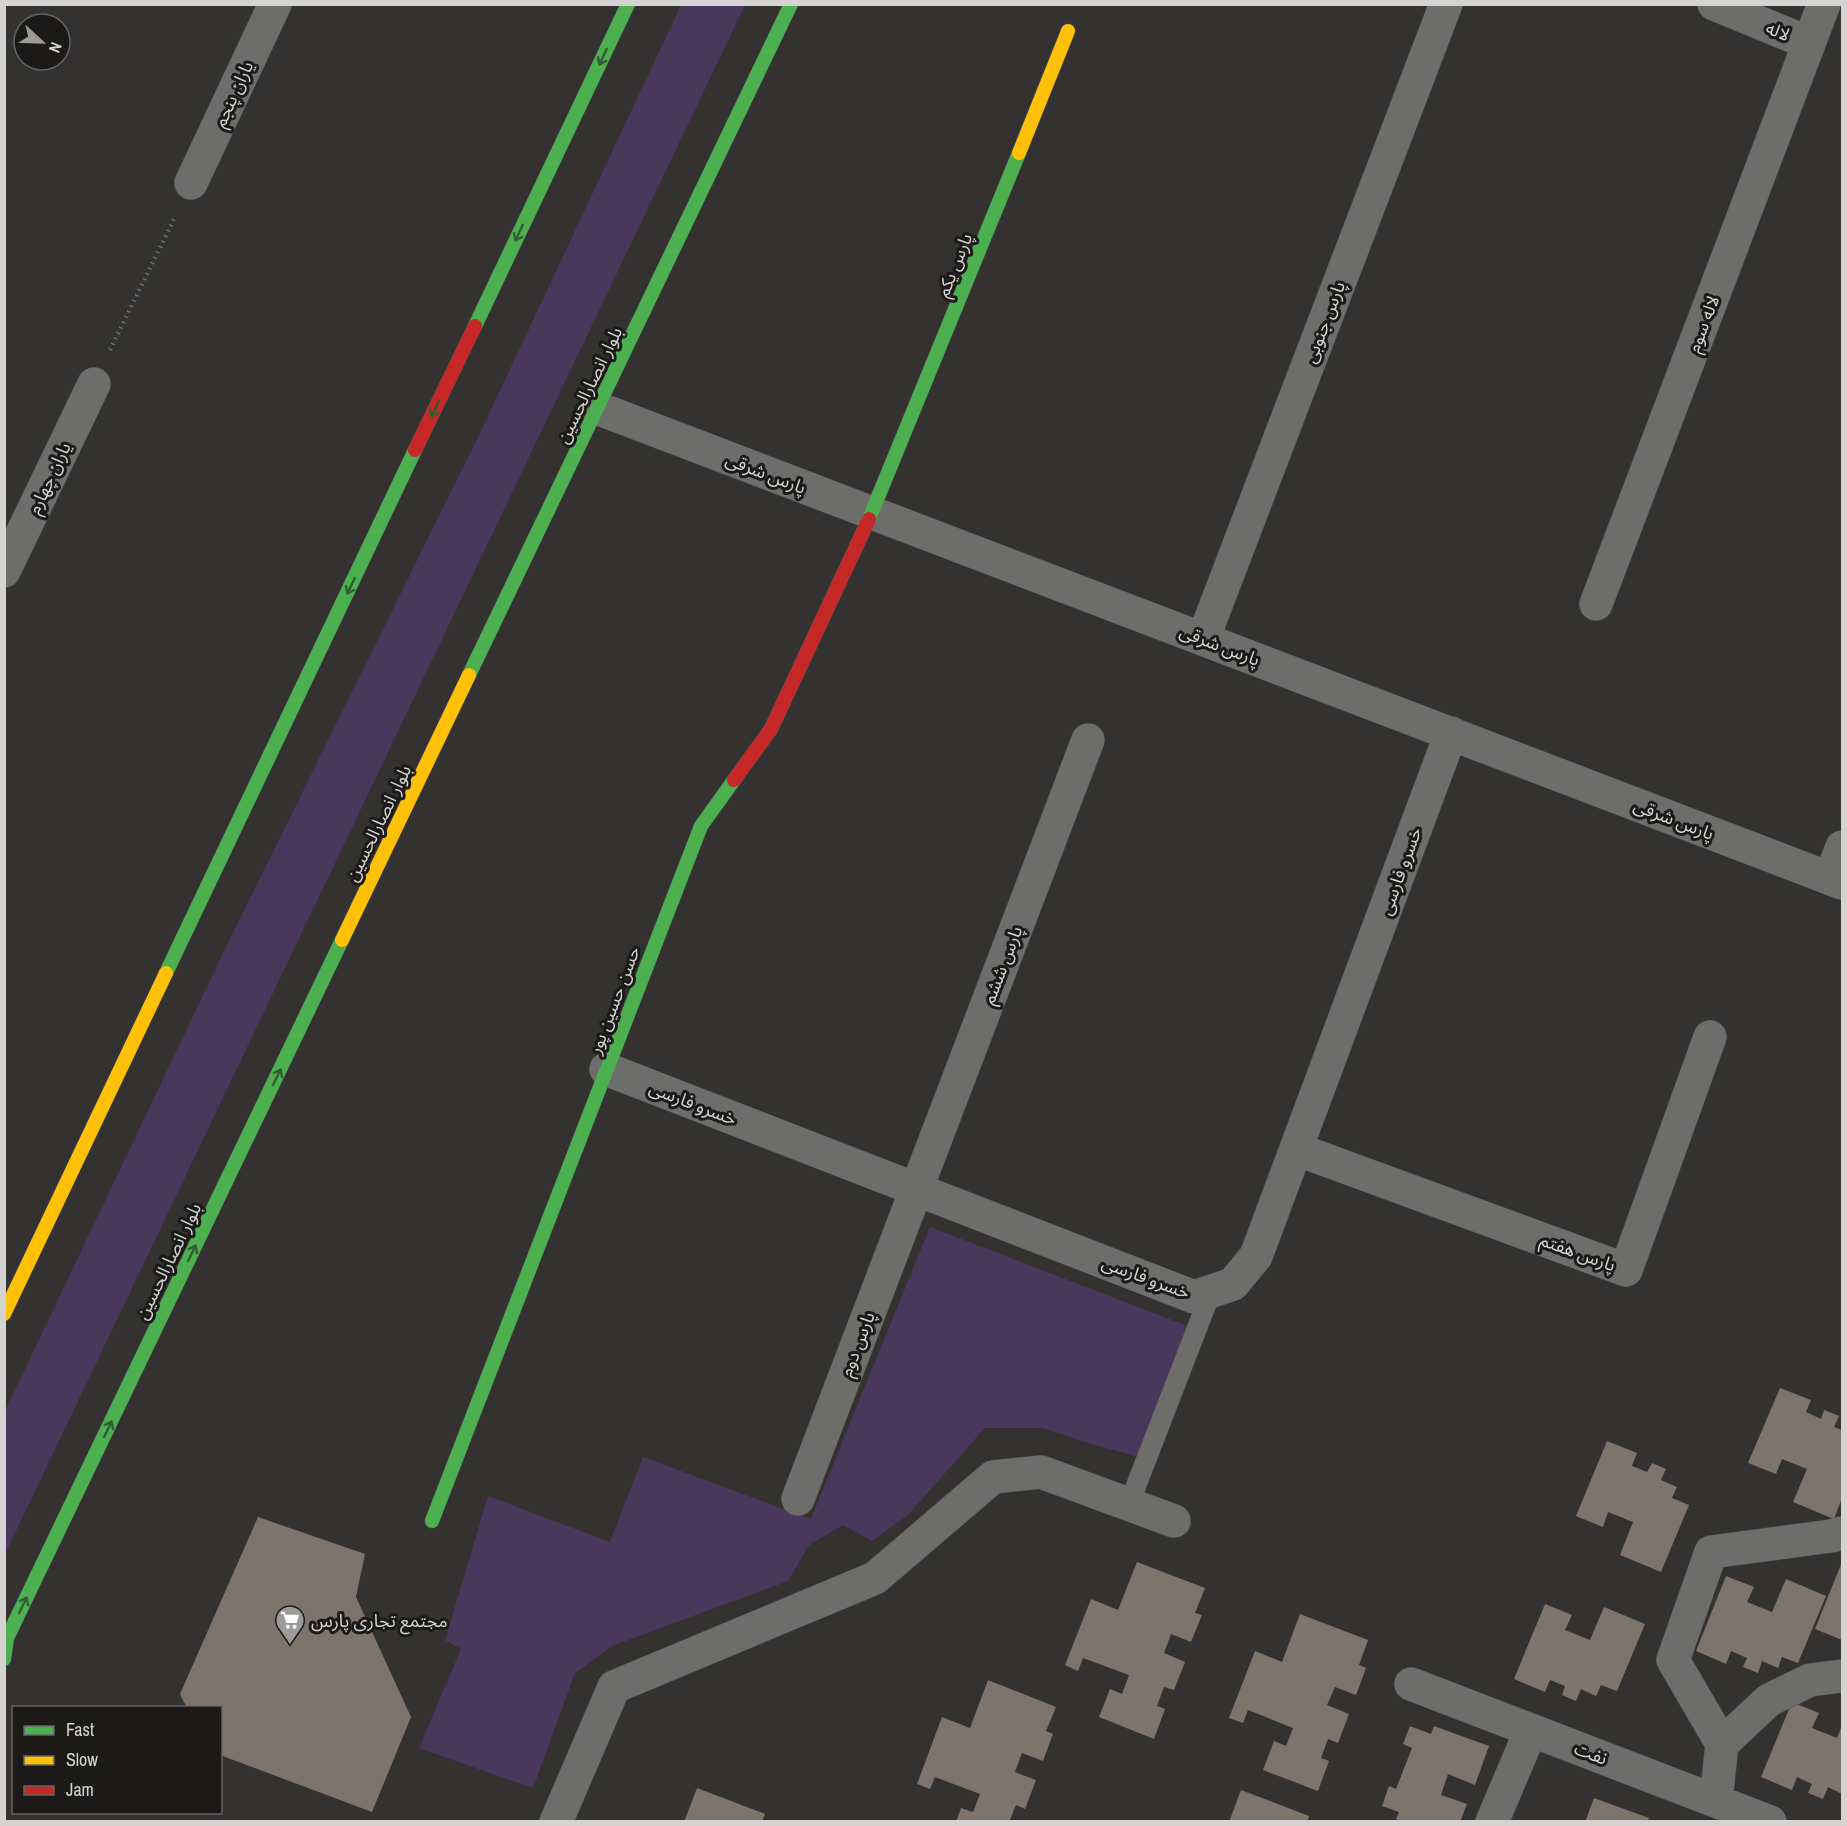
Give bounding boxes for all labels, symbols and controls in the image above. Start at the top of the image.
north arrow [12,12,72,72]
street label: لاله [1762,15,1794,47]
text: N [44,39,68,56]
one-way arrow [596,48,608,66]
street label: یاران پنجم [207,57,260,132]
one-way arrow [512,224,524,242]
street label: پارس یکم [930,229,979,301]
street label: پارس جنوبی [1297,277,1351,367]
street label: لاله سوم [1681,292,1727,357]
street label: بلوار انصارالحسین [550,322,628,448]
one-way arrow [429,400,441,418]
street label: یاران چهارم [21,438,78,519]
street label: پارس شرقی [722,446,810,500]
one-way arrow [345,576,357,594]
street label: پارس شرقی [1176,618,1264,672]
street label: بلوار انصارالحسین [339,760,417,886]
street label: پارس شرقی [1630,792,1718,846]
street label: خسرو فارسی [1373,824,1427,918]
street label: پارس ششم [976,922,1029,1008]
street label: حسن حسین پور [582,943,646,1058]
one-way arrow [271,1069,283,1087]
street label: خسرو فارسی [646,1075,740,1131]
street label: بلوار انصارالحسین [129,1198,207,1324]
street label: پارس هفتم [1536,1227,1619,1278]
one-way arrow [187,1245,199,1263]
street label: خسرو فارسی [1099,1250,1193,1304]
street label: پارس دوم [833,1308,883,1381]
one-way arrow [102,1420,114,1438]
one-way arrow [18,1596,30,1614]
supermarket icon: مجتمع تجاری پارس [274,1604,306,1646]
place label: مجتمع تجاری پارس [311,1608,448,1635]
legend [12,1706,222,1814]
text: Fast [66,1717,94,1742]
street label: نفت [1571,1735,1611,1771]
text: Slow [66,1747,98,1772]
text: Jam [66,1777,94,1802]

